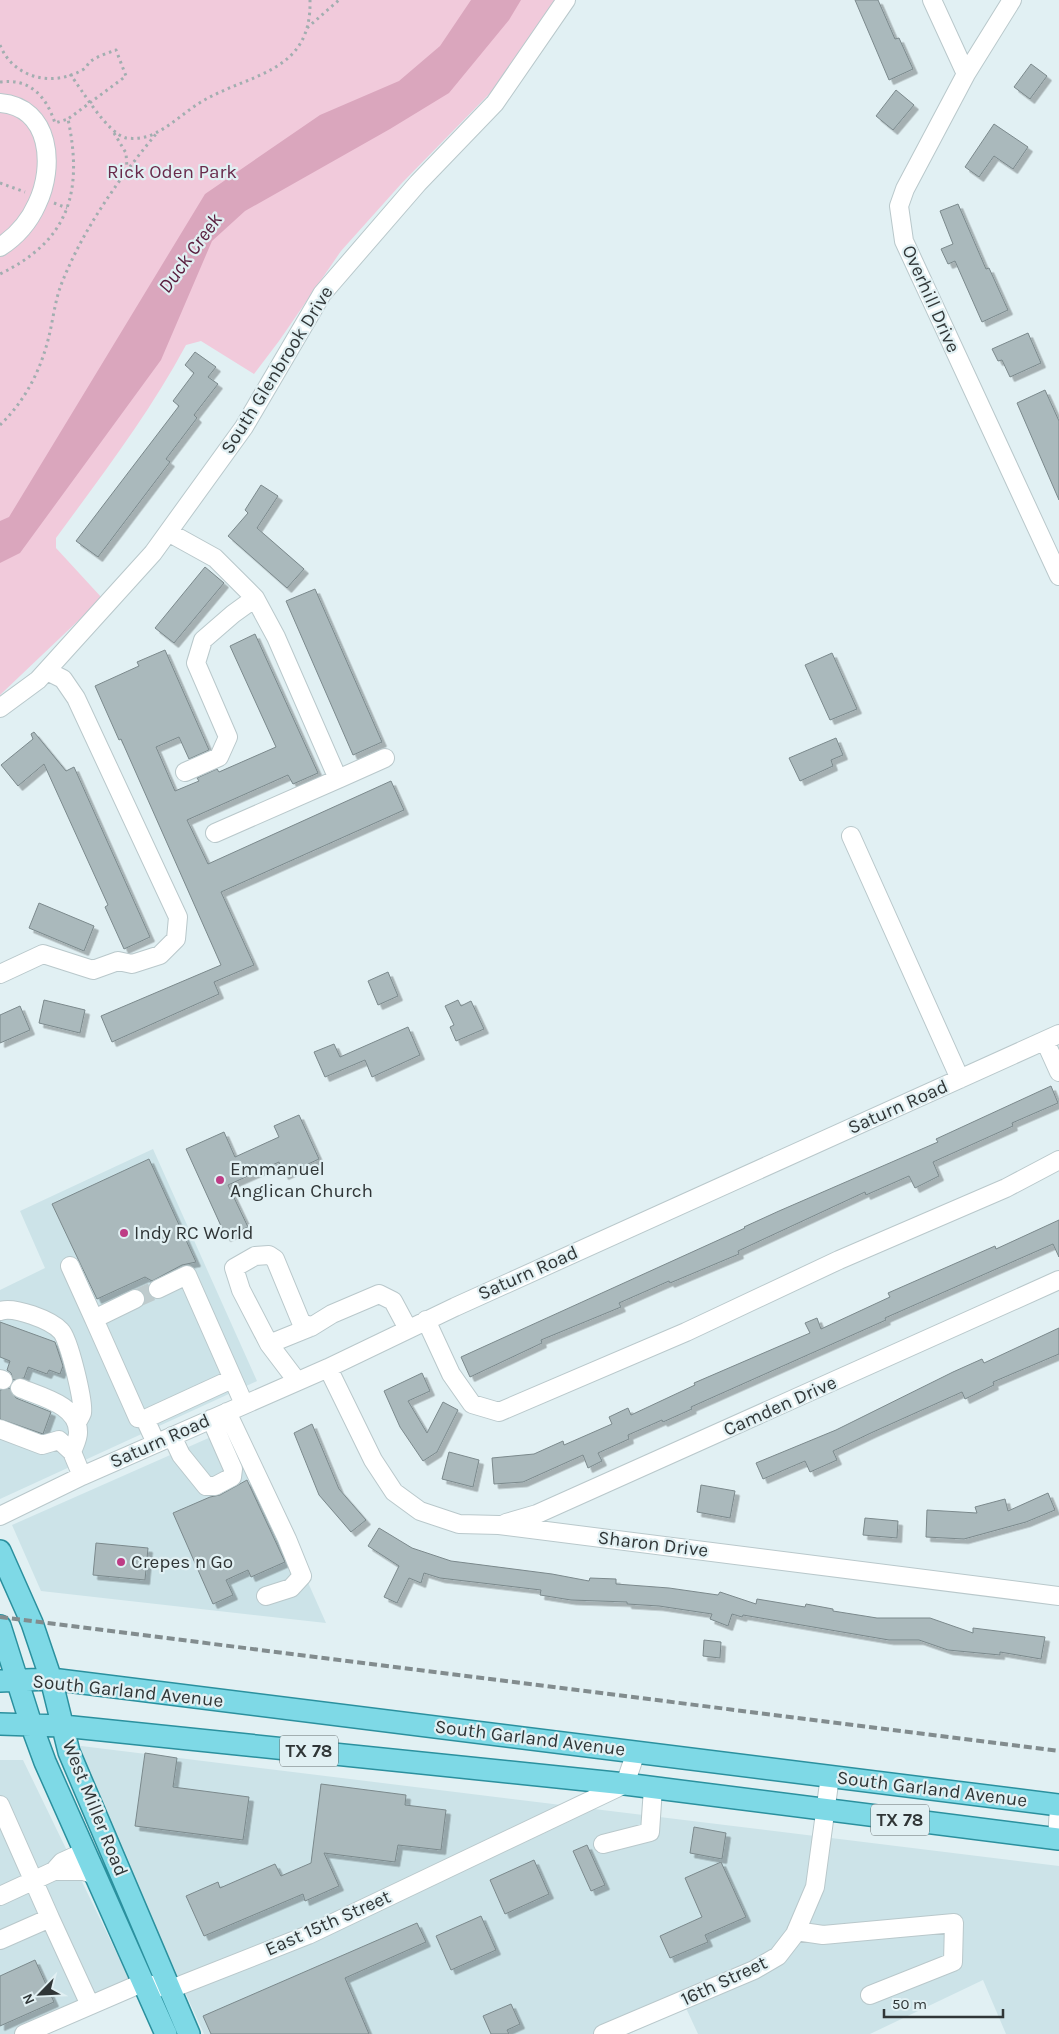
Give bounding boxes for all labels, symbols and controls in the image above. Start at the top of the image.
park label: Rick Oden Park [107,161,237,183]
water label: Duck Creek [153,208,227,297]
street label: Overhill Drive [898,242,964,356]
street label: South Glenbrook Drive [216,282,338,458]
street label: Saturn Road [845,1075,951,1139]
place label: Emmanuel Anglican Church [230,1158,373,1202]
marker: Emmanuel Anglican Church [214,1174,226,1186]
place label: Indy RC World [134,1222,253,1244]
marker: Indy RC World [118,1227,130,1239]
street label: Saturn Road [475,1241,581,1305]
street label: Camden Drive [720,1371,840,1441]
street label: Saturn Road [107,1409,213,1473]
street label: Sharon Drive [597,1526,709,1562]
place label: Crepes n Go [131,1551,233,1573]
marker: Crepes n Go [115,1556,127,1568]
street label: South Garland Avenue [32,1670,224,1712]
street label: South Garland Avenue [434,1715,626,1761]
road number: TX 78 [280,1735,338,1766]
street label: West Miller Road [58,1737,132,1879]
street label: South Garland Avenue [836,1766,1028,1812]
road number: TX 78 [871,1804,929,1836]
street label: East 15th Street [262,1885,394,1961]
street label: 16th Street [677,1951,771,2011]
north arrow [15,1969,65,2019]
scale bar [884,1986,1003,2018]
text: N [19,1991,38,2007]
text: 50 m [892,1995,927,2013]

